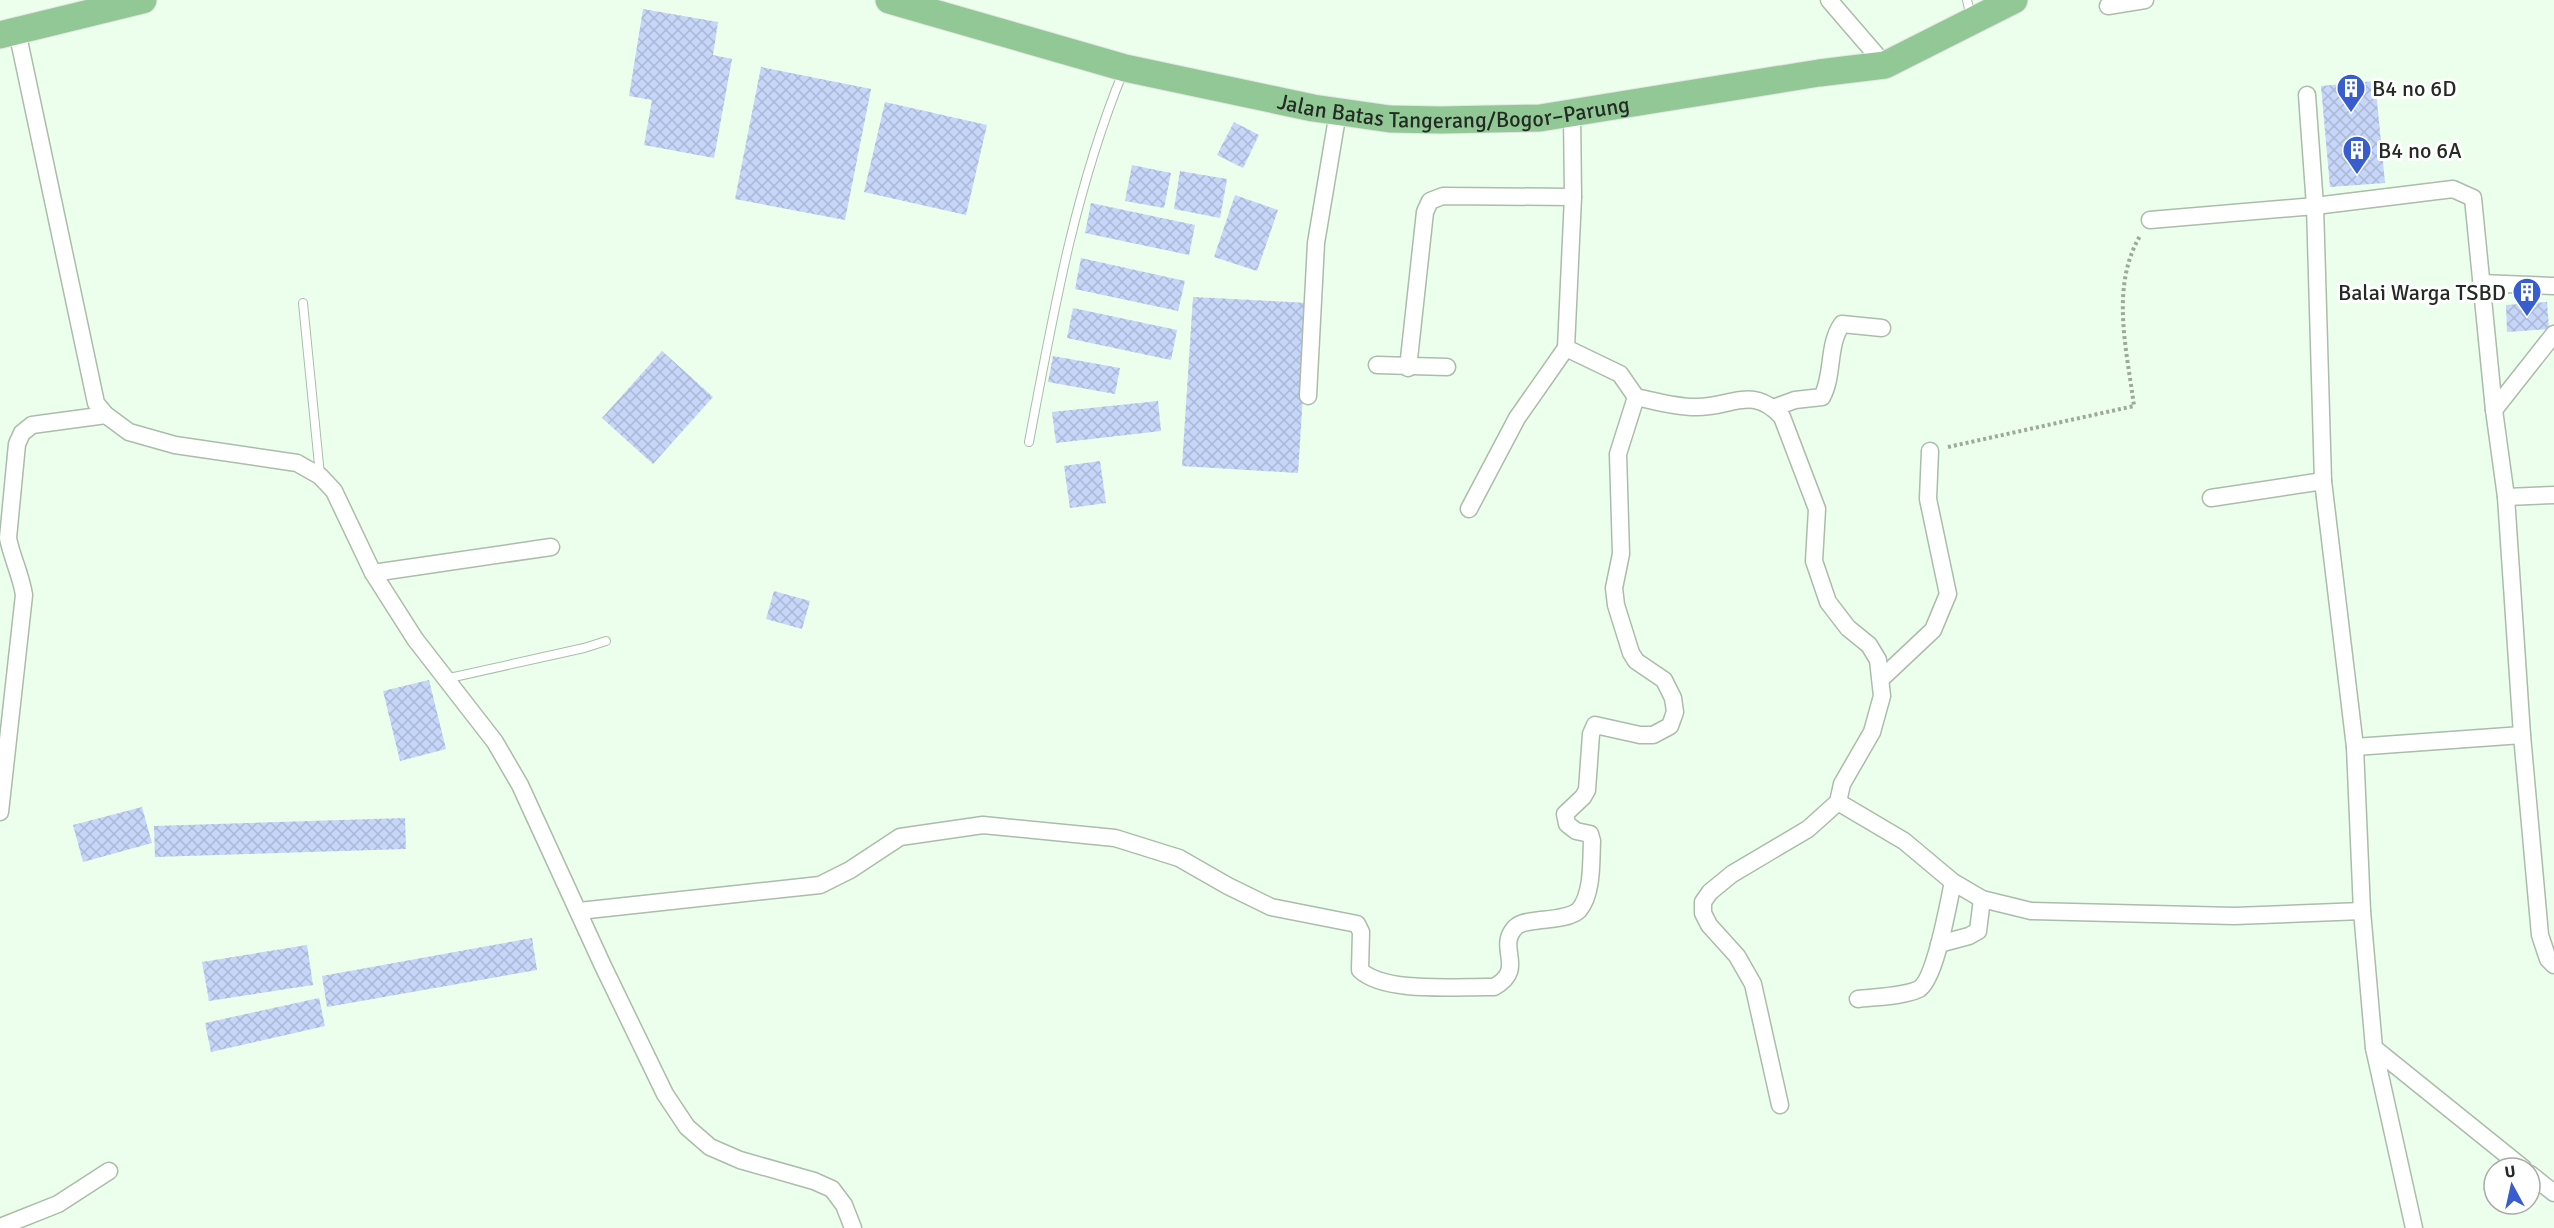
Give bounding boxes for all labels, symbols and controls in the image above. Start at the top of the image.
building icon: B4 no 6D [2335,72,2367,114]
place label: B4 no 6D [2372,75,2456,102]
street label: Jalan Batas Tangerang/Bogor–Parung [1275,88,1632,134]
building icon: B4 no 6A [2341,134,2373,176]
place label: B4 no 6A [2378,137,2462,164]
building icon: Balai Warga TSBD [2511,276,2543,318]
place label: Balai Warga TSBD [2338,279,2506,306]
north arrow [2482,1156,2542,1216]
text: U [2503,1161,2517,1183]

